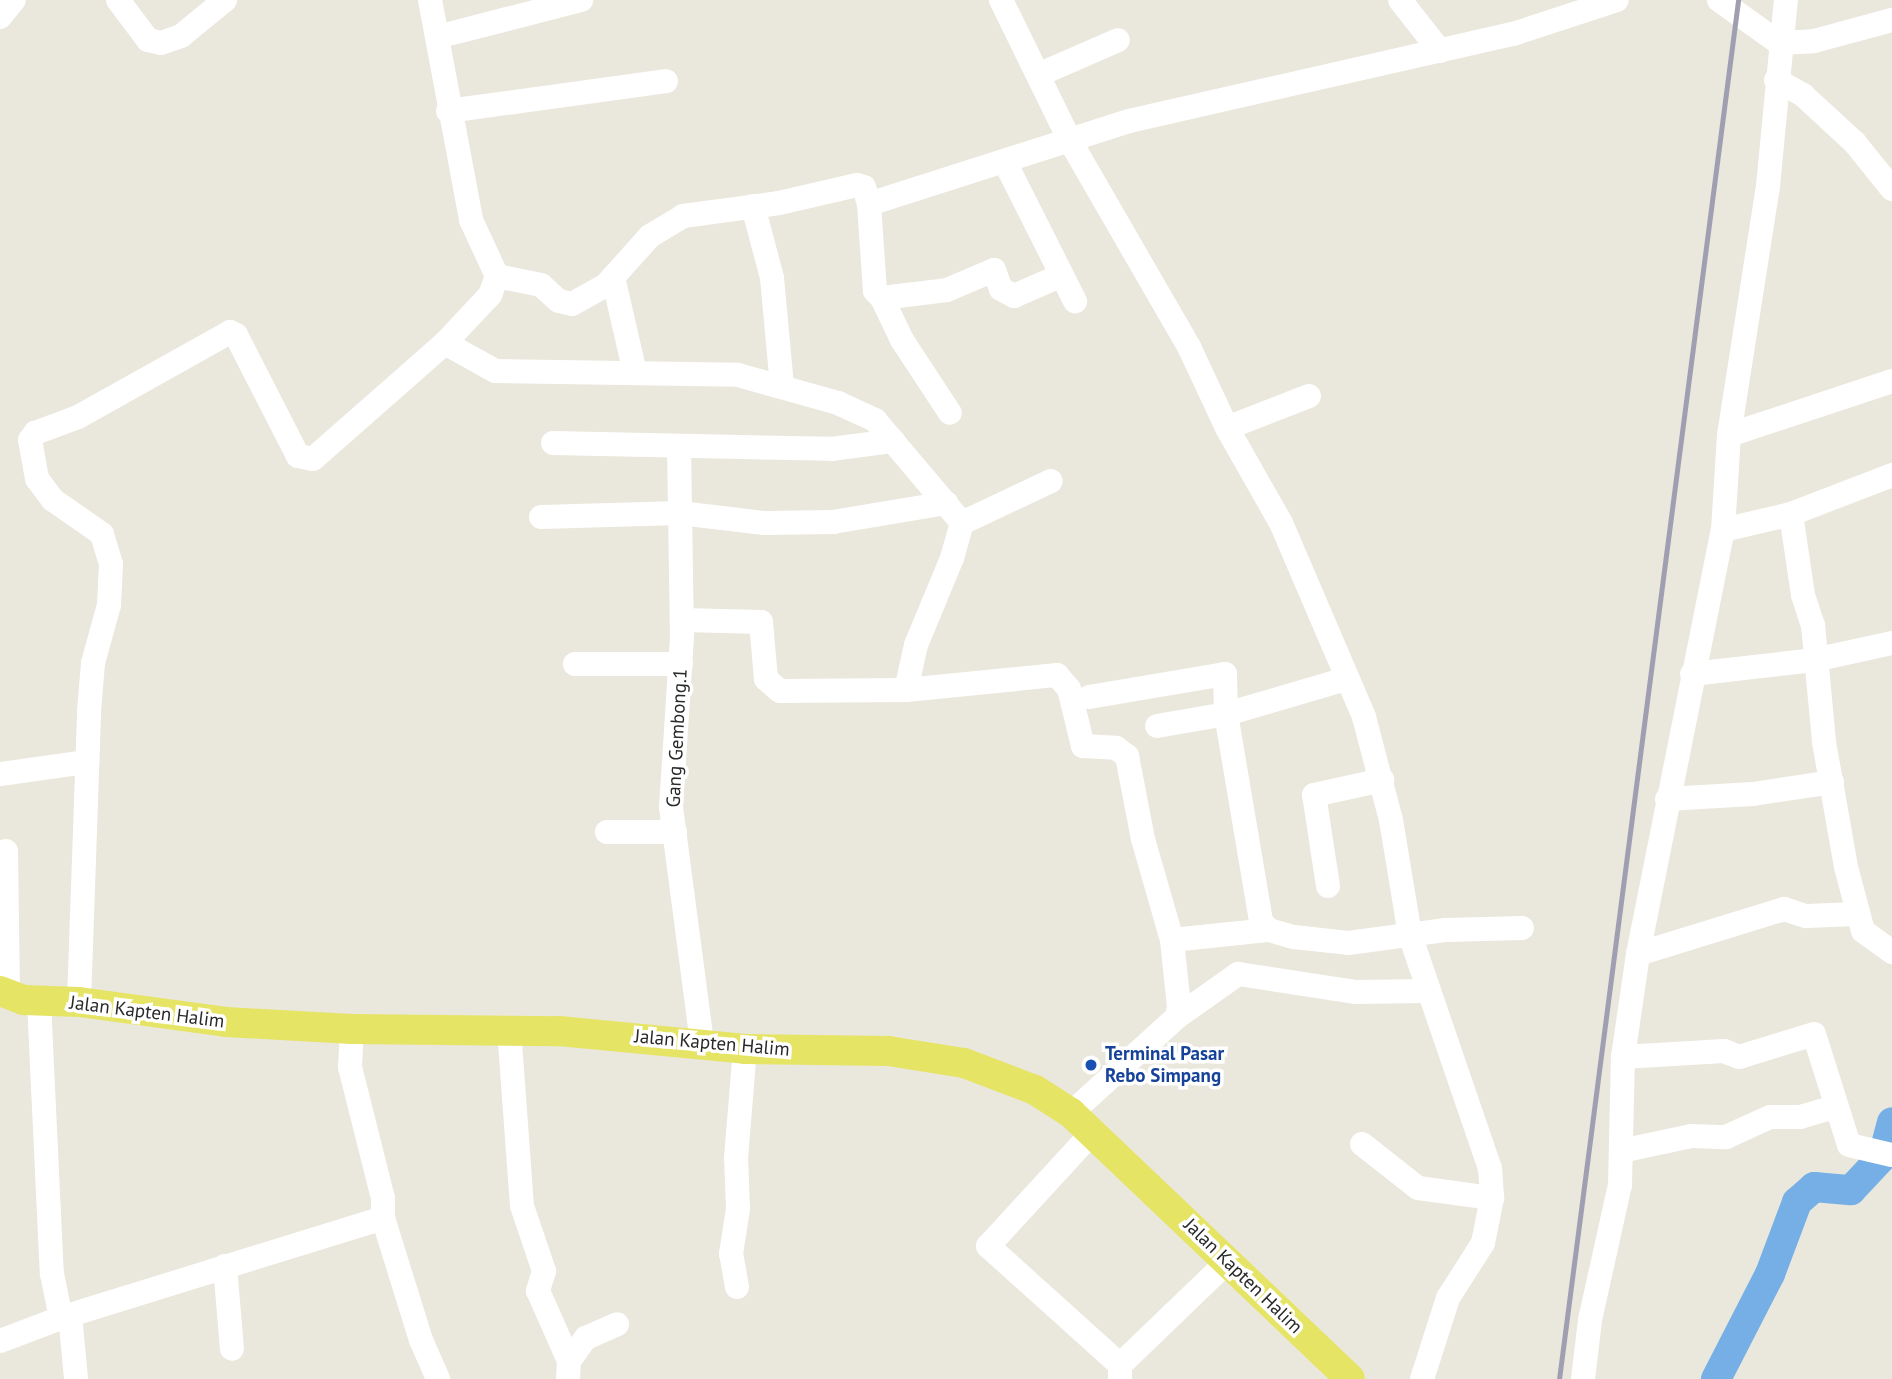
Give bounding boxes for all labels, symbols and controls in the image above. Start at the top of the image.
street label: Gang Gembong.1 [662,668,692,808]
street label: Jalan Kapten Halim [68,991,226,1033]
street label: Jalan Kapten Halim [633,1025,791,1061]
place label: Terminal Pasar Rebo Simpang [1105,1043,1224,1087]
marker: Terminal Pasar Rebo Simpang [1083,1057,1099,1073]
street label: Jalan Kapten Halim [1179,1214,1307,1338]

